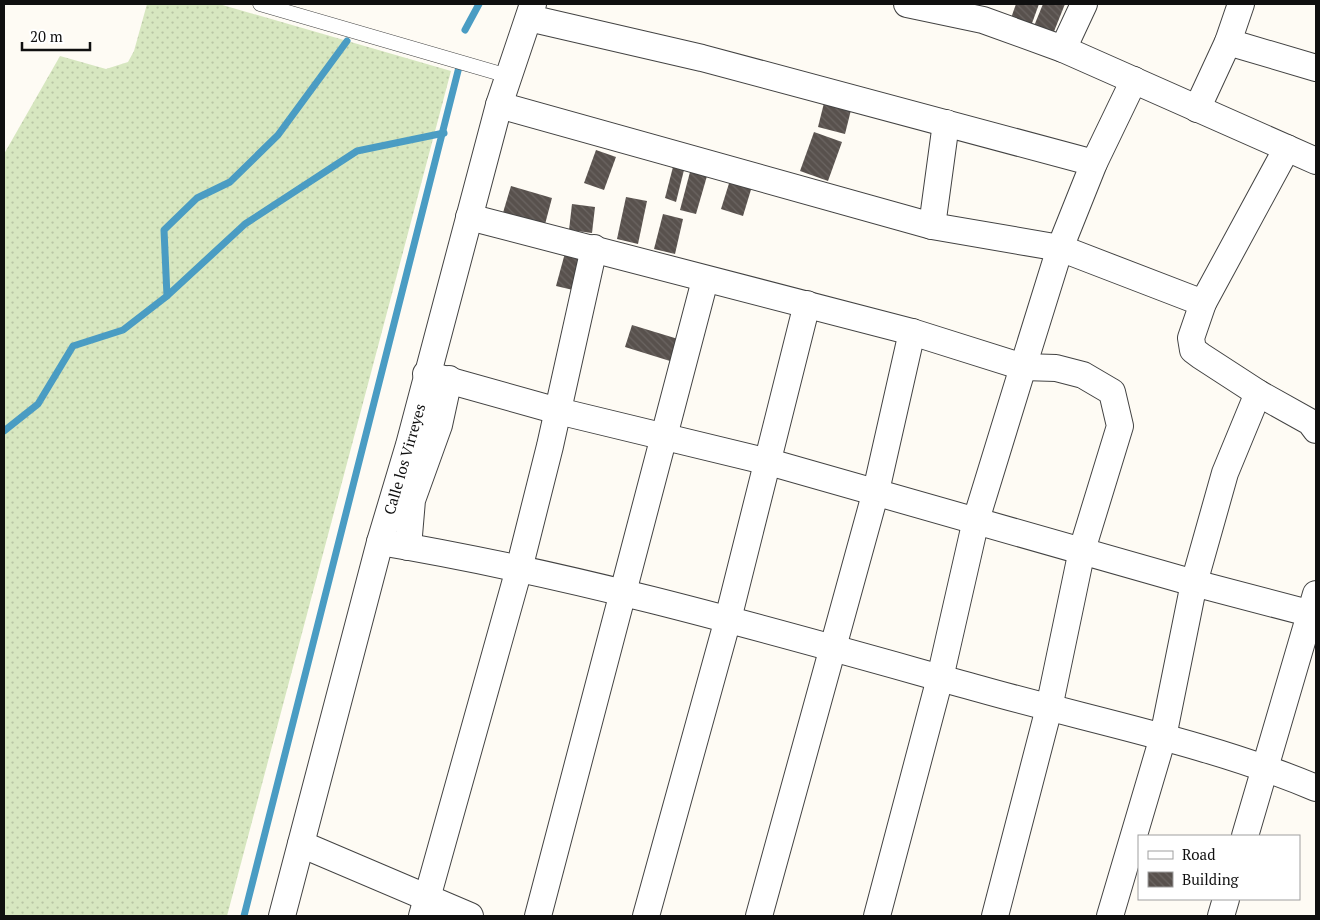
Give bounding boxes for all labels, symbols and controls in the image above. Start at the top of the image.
scale bar [22,20,90,52]
text: 20 m [30,26,63,46]
street label: Calle los Virreyes [379,401,429,517]
legend [1138,835,1300,900]
text: Road [1182,844,1215,864]
text: Building [1182,869,1240,889]

